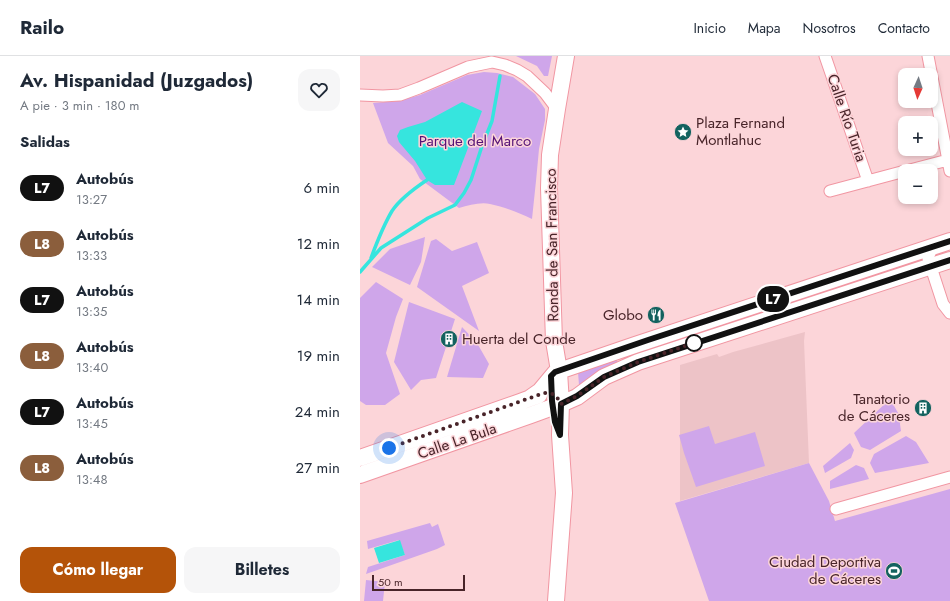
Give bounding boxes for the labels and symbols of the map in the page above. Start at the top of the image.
north arrow [898,68,938,108]
street label: Calle Río Turia [822,71,872,165]
place label: Plaza Fernand Montlahuc [696,112,785,151]
place icon: Plaza Fernand Montlahuc [673,122,693,142]
park label: Parque del Marco [419,130,531,152]
street label: Ronda de San Francisco [540,168,564,322]
line badge: L7 [755,286,791,312]
place label: Globo [603,304,643,326]
restaurant icon: Globo [646,305,666,325]
place label: Huerta del Conde [462,328,576,350]
building icon: Huerta del Conde [439,329,459,349]
unlabelled marker [685,334,703,352]
place label: Tanatorio de Cáceres [838,388,910,427]
building icon: Tanatorio de Cáceres [913,398,933,418]
street label: Calle La Bula [415,417,499,465]
your location [379,438,399,458]
place label: Ciudad Deportiva de Cáceres [769,551,881,590]
sports icon: Ciudad Deportiva de Cáceres [884,561,904,581]
scale bar [372,573,465,592]

